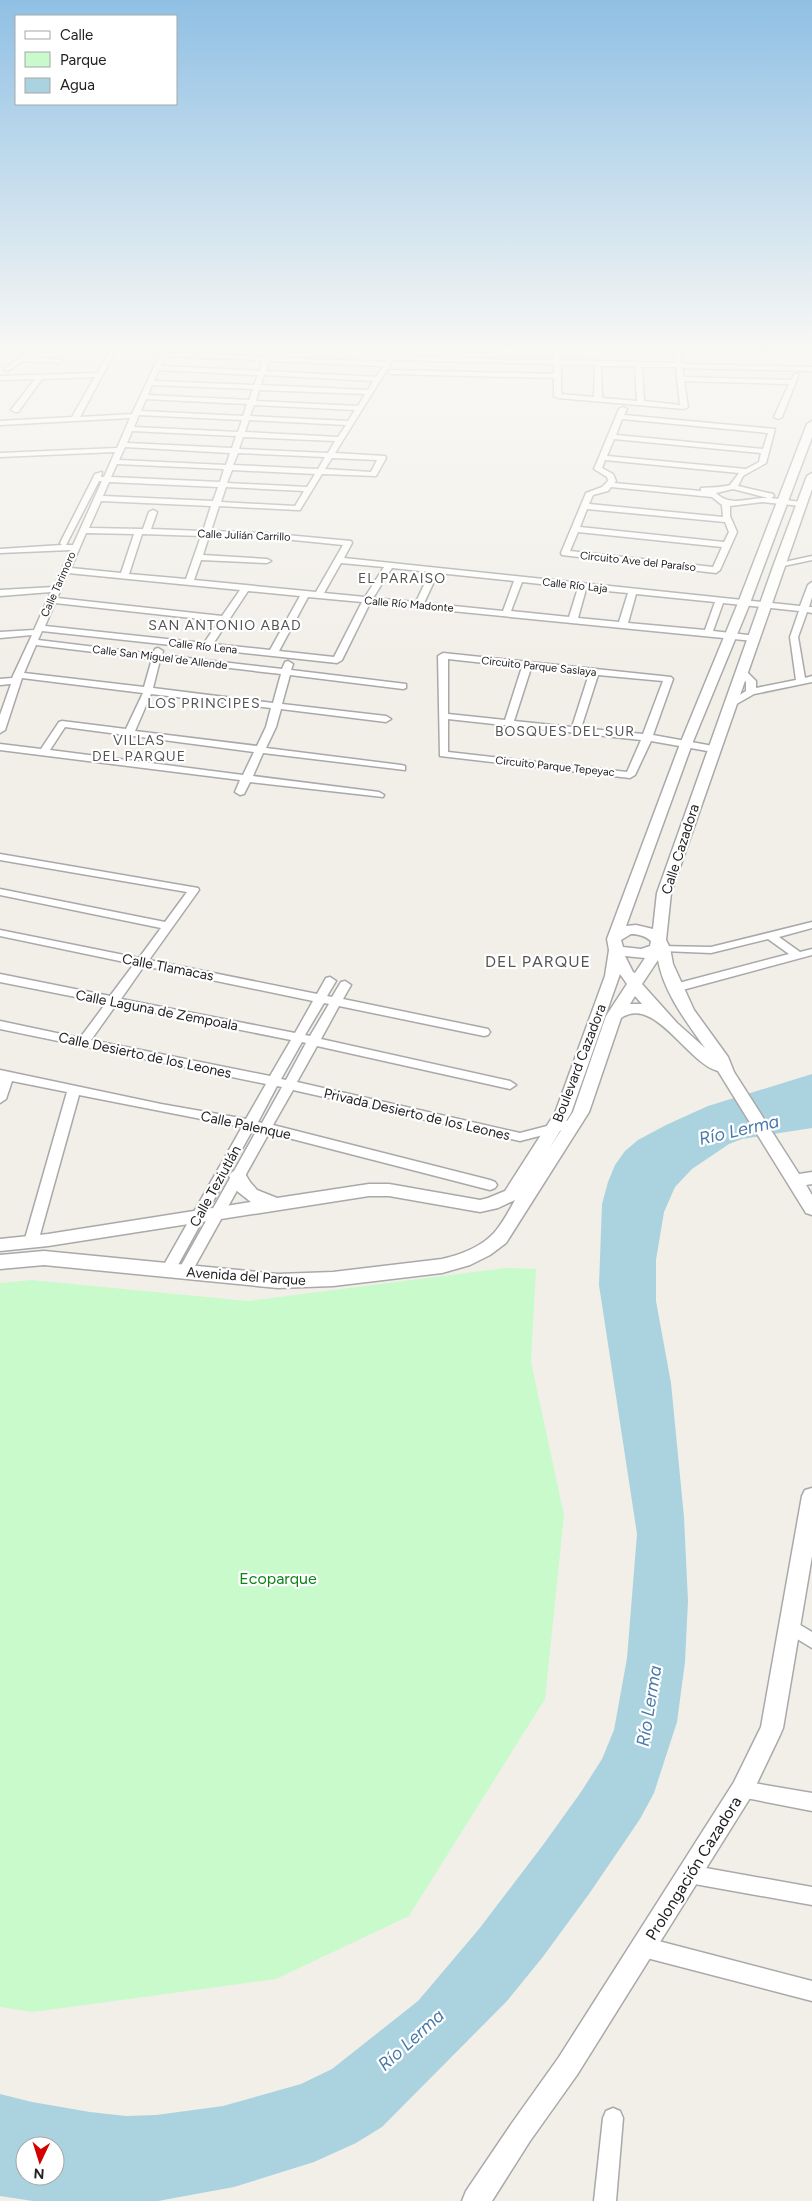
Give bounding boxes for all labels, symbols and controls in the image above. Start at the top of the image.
legend [15,15,178,105]
text: Calle [60,26,93,44]
text: Parque [60,51,107,69]
text: Agua [60,76,95,94]
street label: Calle Julián Carrillo [197,527,291,544]
street label: Calle Tarimoro [38,549,79,619]
street label: Circuito Ave del Paraíso [579,549,697,574]
district label: EL PARAISO [358,570,446,587]
street label: Calle Río Laja [542,576,608,595]
street label: Calle Río Madonte [364,594,454,615]
district label: SAN ANTONIO ABAD [148,617,302,634]
street label: Calle Río Lena [168,636,238,657]
street label: Calle San Miguel de Allende [92,643,228,672]
street label: Circuito Parque Saslaya [481,654,597,679]
district label: LOS PRINCIPES [147,695,261,712]
district label: BOSQUES DEL SUR [495,723,635,740]
district label: VILLAS DEL PARQUE [92,732,186,765]
street label: Circuito Parque Tepeyac [495,754,615,779]
street label: Calle Cazadora [658,802,703,896]
street label: Calle Tlamacas [121,950,215,985]
district label: DEL PARQUE [485,952,591,971]
street label: Calle Laguna de Zempoala [74,986,239,1035]
street label: Boulevard Cazadora [549,1002,610,1125]
street label: Calle Desierto de los Leones [57,1029,233,1082]
street label: Privada Desierto de los Leones [322,1085,512,1144]
street label: Calle Palenque [199,1108,293,1143]
water label: Río Lerma [697,1110,782,1150]
street label: Calle Teziutlán [186,1142,245,1230]
street label: Avenida del Parque [186,1264,307,1289]
park label: Ecoparque [239,1569,317,1588]
water label: Río Lerma [632,1664,666,1748]
street label: Prolongación Cazadora [641,1793,745,1944]
water label: Río Lerma [373,2004,449,2075]
north arrow [15,2136,65,2186]
text: N [33,2165,45,2182]

